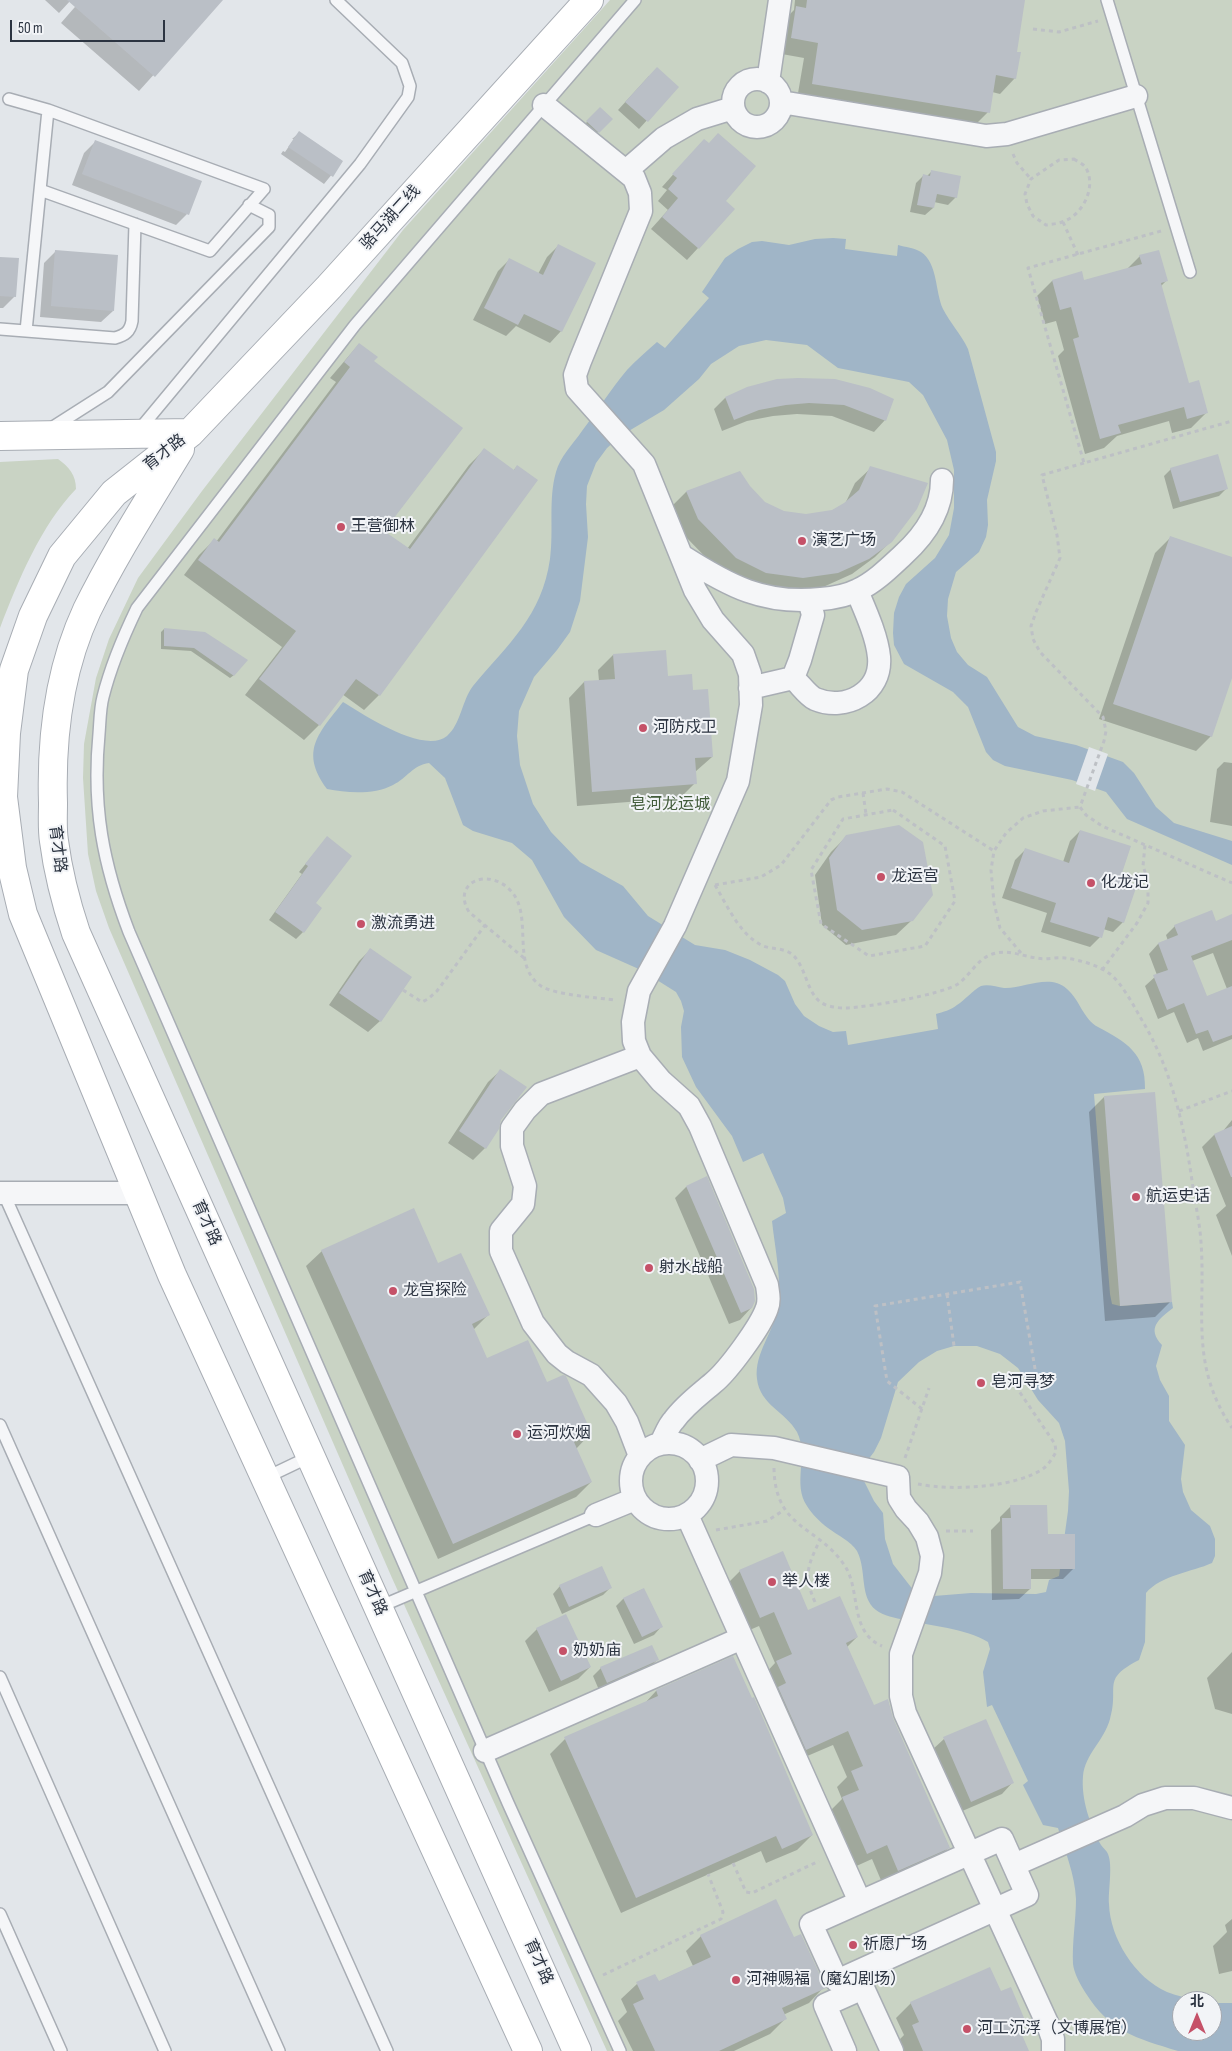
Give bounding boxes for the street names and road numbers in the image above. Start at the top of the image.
street label: 骆马湖二线 [357,182,425,254]
street label: 育才路 [140,431,190,475]
street label: 育才路 [45,824,69,874]
street label: 育才路 [187,1197,225,1249]
street label: 育才路 [353,1567,391,1619]
street label: 育才路 [519,1936,557,1988]

